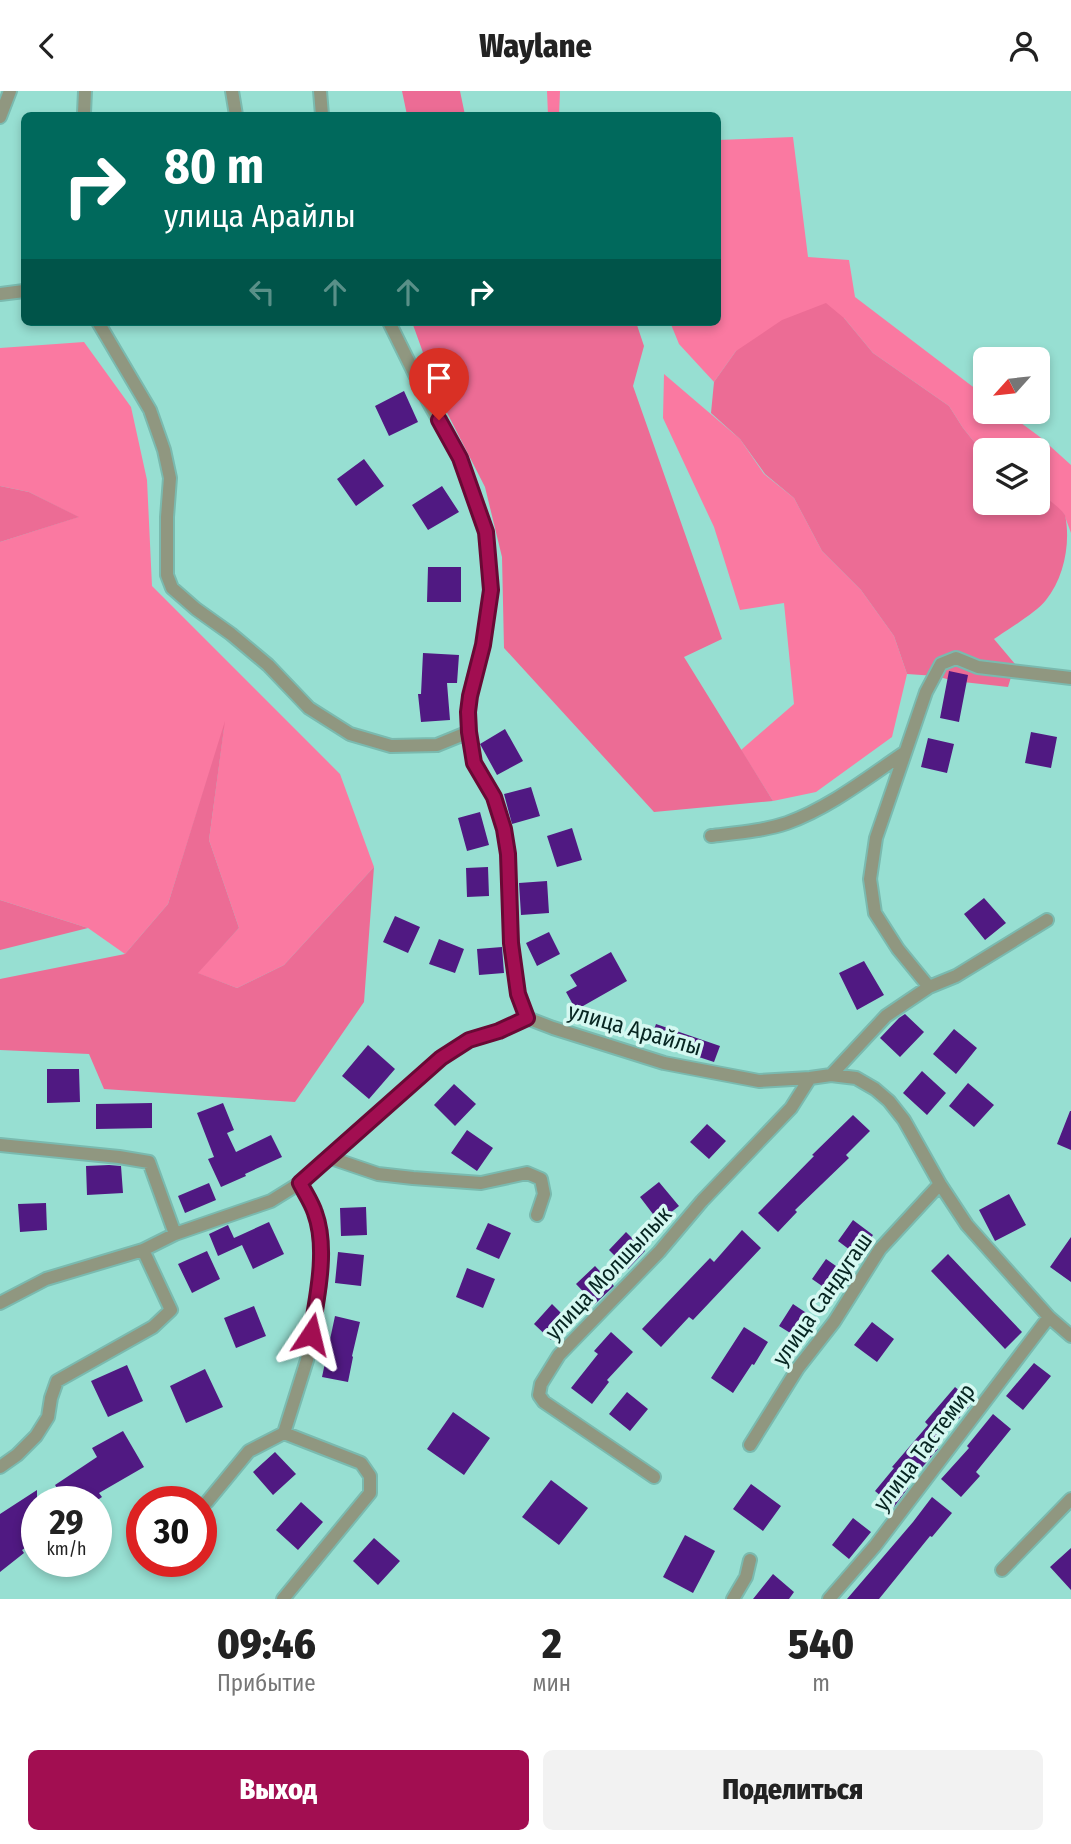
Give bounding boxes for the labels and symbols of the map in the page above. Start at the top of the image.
north arrow [973,347,1050,423]
pin [409,348,469,420]
street label: улица Арайлы [565,997,705,1061]
street label: улица Молшылык [539,1200,677,1346]
street label: улица Сандугаш [766,1227,878,1371]
position arrow [274,1297,348,1371]
street label: улица Тастемир [867,1378,981,1516]
speed limit sign: 30 [126,1486,217,1577]

